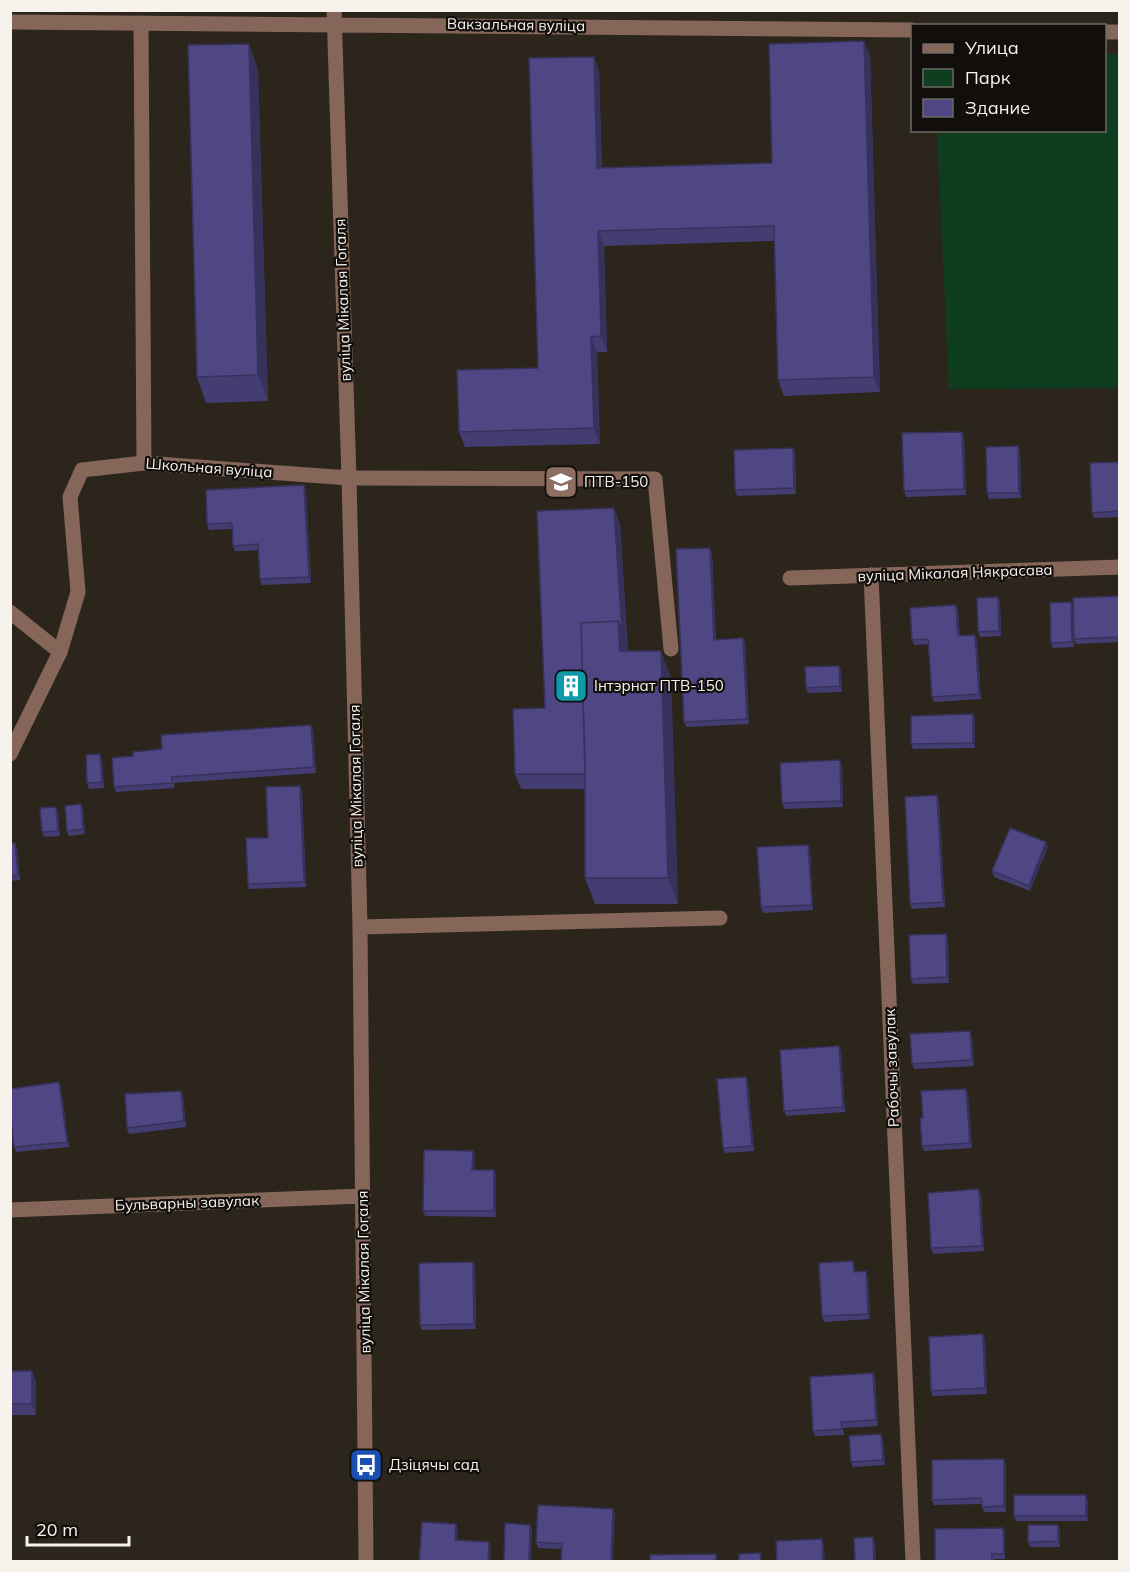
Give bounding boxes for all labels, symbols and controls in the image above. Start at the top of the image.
street label: Вакзальная вуліца [447,14,585,35]
legend [911,24,1106,132]
text: Улица [964,36,1019,59]
text: Парк [965,66,1011,89]
text: Здание [965,96,1030,119]
street label: вуліца Мікалая Гогаля [330,218,355,382]
street label: Школьная вуліца [145,454,273,481]
school or university icon: ПТВ-150 [543,464,579,500]
place label: ПТВ-150 [584,472,648,491]
street label: вуліца Мікалая Някрасава [857,560,1053,585]
building icon: Інтэрнат ПТВ-150 [553,668,589,704]
place label: Інтэрнат ПТВ-150 [594,676,724,695]
street label: вуліца Мікалая Гогаля [345,704,366,868]
street label: Рабочы завулак [880,1008,903,1128]
street label: Бульварны завулак [114,1190,260,1215]
street label: вуліца Мікалая Гогаля [353,1190,374,1354]
bus stop icon: Дзіцячы сад [348,1447,384,1483]
place label: Дзіцячы сад [389,1455,479,1474]
scale bar [27,1509,129,1547]
text: 20 m [36,1518,78,1541]

